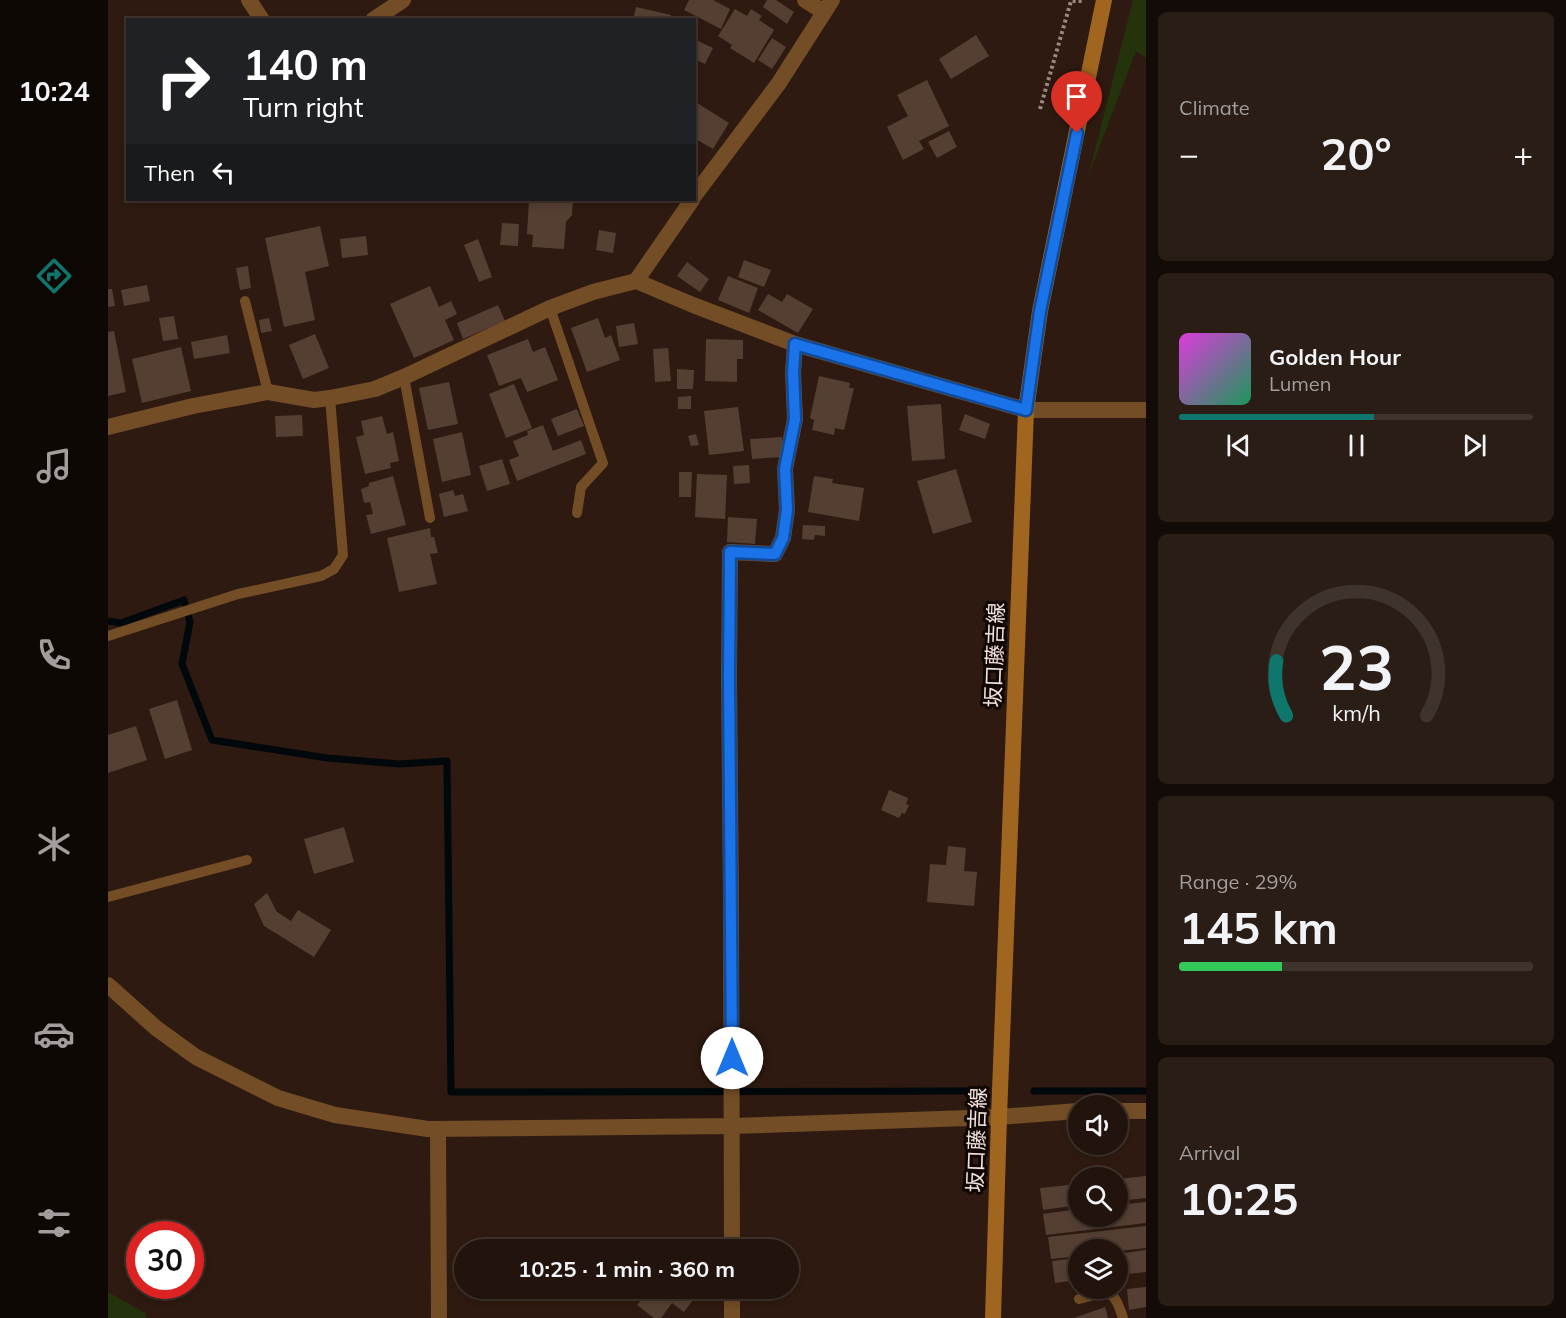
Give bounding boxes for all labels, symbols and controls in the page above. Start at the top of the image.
text: 140 m [243,38,368,91]
icon: right [144,42,222,120]
pin [1051,71,1102,133]
text: 10:24 [18,74,90,108]
icon: arrive [1060,80,1093,113]
text: Turn right [243,90,363,124]
text: Climate [1179,95,1250,120]
text: 20° [1320,125,1392,181]
text: − [1179,133,1199,174]
text: + [1513,133,1533,174]
icon: left [207,156,240,189]
text: Then [144,159,195,187]
icon: directions [33,255,75,297]
text: Golden Hour [1269,343,1401,371]
text: Lumen [1269,371,1331,396]
icon: previous [1222,429,1255,462]
icon: pause [1340,429,1373,462]
icon: next [1458,429,1491,462]
icon: music [33,445,75,487]
street label: 坂口藤吉線 [979,602,1009,708]
text: 23 [1319,627,1393,706]
icon: phone [33,634,75,676]
text: km/h [1332,699,1380,726]
icon: climate [33,823,75,865]
text: Range · 29% [1179,869,1297,894]
text: 145 km [1179,899,1338,955]
icon: car [33,1013,75,1055]
position arrow [700,1026,764,1090]
street label: 坂口藤吉線 [961,1087,991,1193]
map controls [1068,1095,1128,1299]
button: sound [1068,1095,1128,1155]
text: Arrival [1179,1140,1240,1165]
button: search [1068,1167,1128,1227]
text: 10:25 [1179,1170,1298,1226]
icon: filters [33,1202,75,1244]
speed limit sign: 30 [126,1221,204,1299]
button: layers [1068,1239,1128,1299]
text: 10:25 · 1 min · 360 m [518,1255,735,1283]

